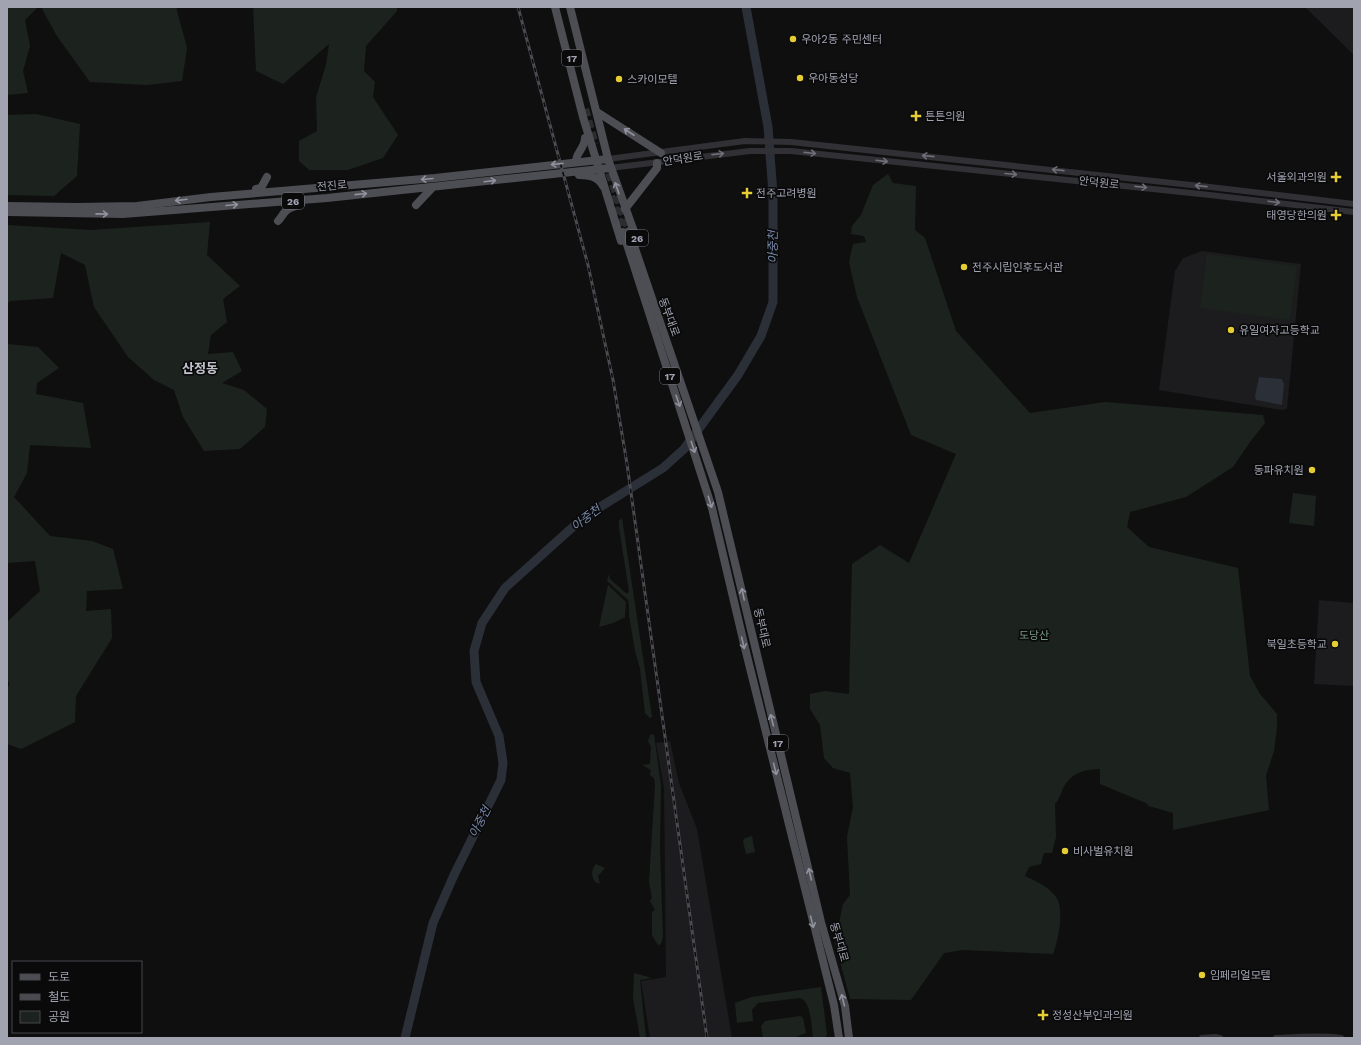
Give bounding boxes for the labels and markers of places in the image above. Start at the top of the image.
place label: 우아2동 주민센터 [801,33,882,46]
marker: 우아2동 주민센터 [788,34,798,44]
place label: 우아동성당 [808,72,859,85]
place label: 스카이모텔 [627,73,678,86]
marker: 우아동성당 [795,73,805,83]
marker: 스카이모텔 [614,74,624,84]
marker: 튼튼의원 [910,110,922,122]
place label: 튼튼의원 [925,110,965,123]
place label: 서울외과의원 [1266,171,1327,184]
marker: 서울외과의원 [1330,171,1342,183]
marker: 전주고려병원 [741,187,753,199]
place label: 전주고려병원 [756,187,817,200]
place label: 태영당한의원 [1266,209,1327,222]
marker: 태영당한의원 [1330,209,1342,221]
place label: 전주시립인후도서관 [972,261,1063,274]
marker: 전주시립인후도서관 [959,262,969,272]
place label: 유일여자고등학교 [1239,324,1320,337]
marker: 유일여자고등학교 [1226,325,1236,335]
place label: 동파유치원 [1253,464,1304,477]
marker: 동파유치원 [1307,465,1317,475]
place label: 북일초등학교 [1266,638,1327,651]
marker: 북일초등학교 [1330,639,1340,649]
place label: 비사벌유치원 [1073,845,1134,858]
marker: 비사벌유치원 [1060,846,1070,856]
place label: 임페리얼모텔 [1210,969,1271,982]
marker: 임페리얼모텔 [1197,970,1207,980]
marker: 정성산부인과의원 [1037,1009,1049,1021]
place label: 정성산부인과의원 [1052,1009,1133,1022]

